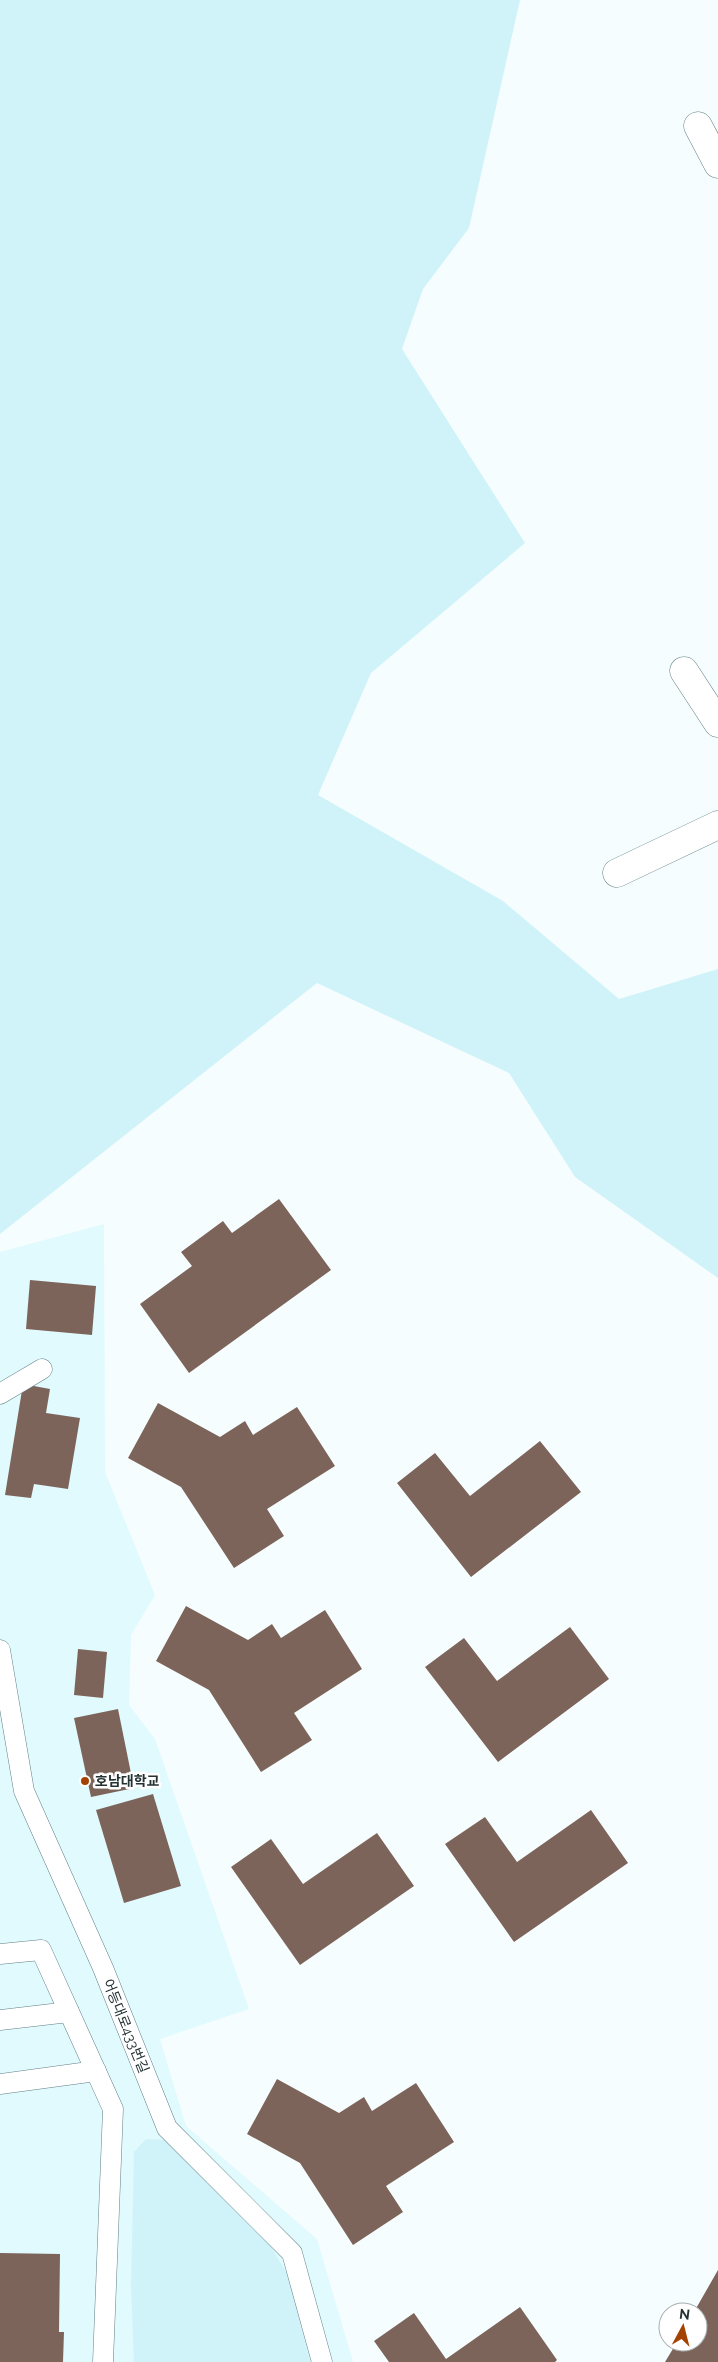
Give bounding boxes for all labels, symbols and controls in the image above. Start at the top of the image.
place label: 호남대학교 [95,1773,160,1789]
marker: 호남대학교 [79,1775,91,1787]
street label: 어등대로433번길 [100,1977,152,2075]
north arrow [658,2302,708,2352]
text: N [678,2306,691,2323]

